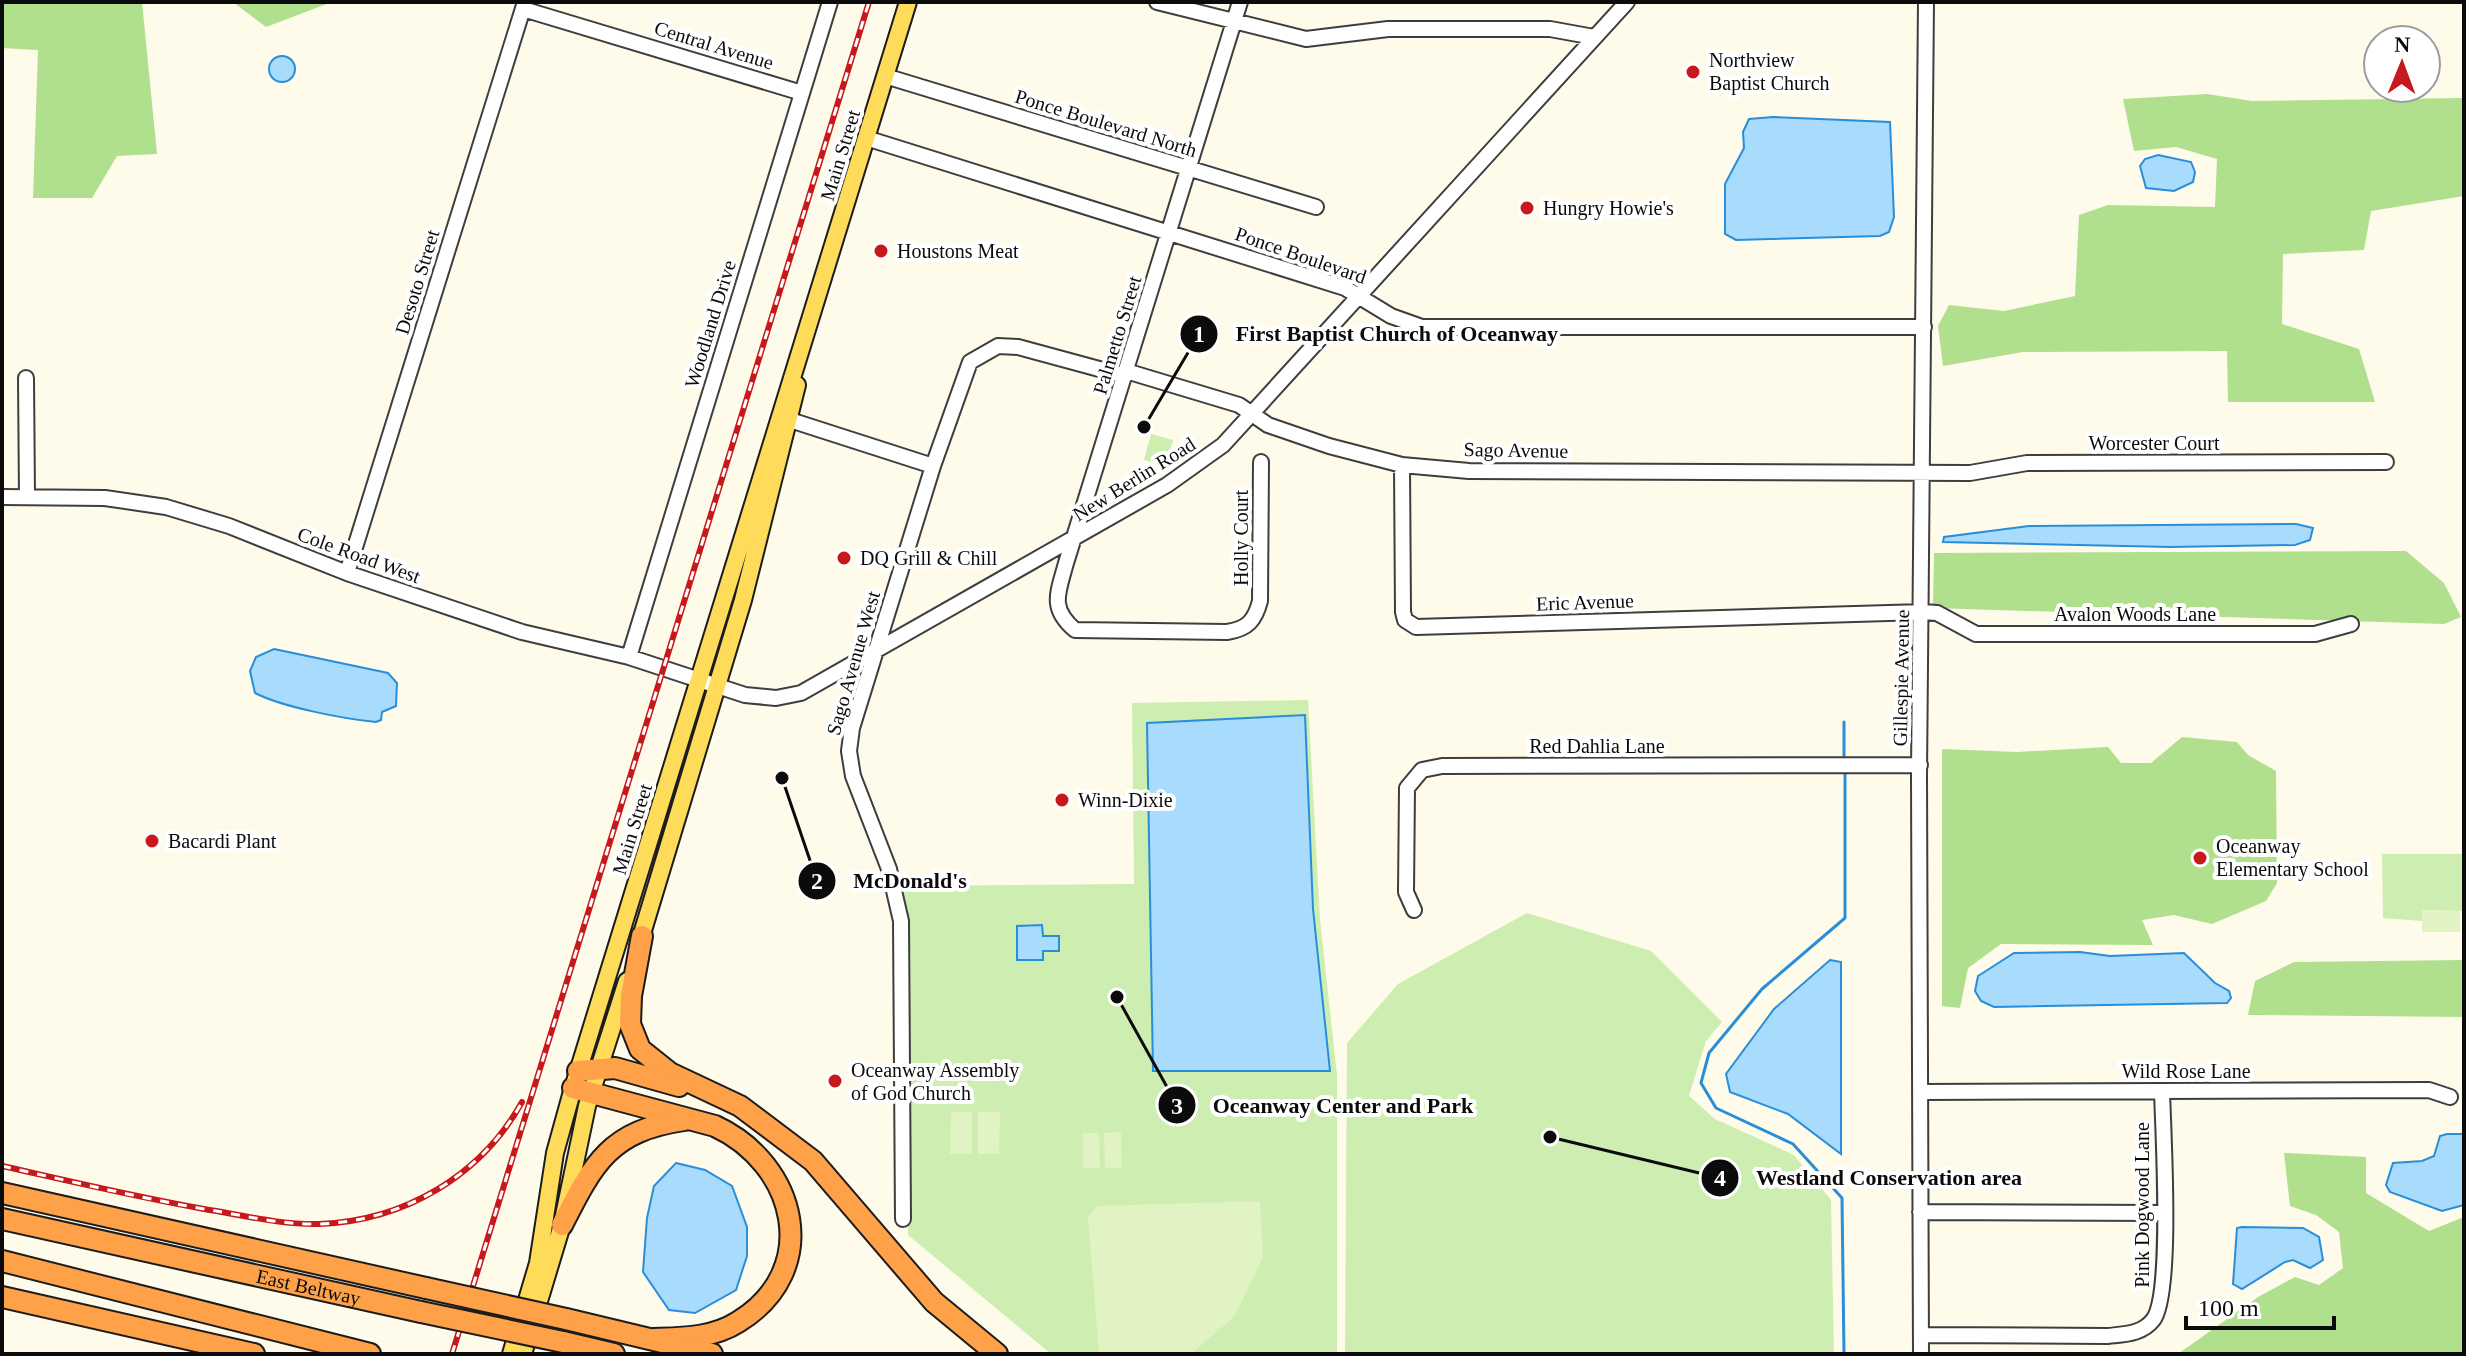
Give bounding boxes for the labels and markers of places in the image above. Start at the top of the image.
place label: Northview Baptist Church [1709,49,1830,95]
marker: Northview Baptist Church [1684,63,1702,81]
place label: Hungry Howie's [1543,197,1674,220]
marker: Hungry Howie's [1518,199,1536,217]
place label: Houstons Meat [897,240,1019,262]
marker: Houstons Meat [872,242,890,260]
callout: First Baptist Church of Oceanway [1179,311,1574,357]
place label: DQ Grill & Chill [860,547,998,569]
marker: DQ Grill & Chill [835,549,853,567]
place label: Winn-Dixie [1078,789,1173,811]
marker: Winn-Dixie [1053,791,1071,809]
place label: Bacardi Plant [168,830,277,852]
marker: Bacardi Plant [143,832,161,850]
place label: Oceanway Elementary School [2216,835,2369,881]
marker: Oceanway Elementary School [2191,849,2209,867]
callout: McDonald's [797,858,983,904]
place label: Oceanway Assembly of God Church [851,1059,1019,1104]
marker: Oceanway Assembly of God Church [826,1072,844,1090]
callout: Oceanway Center and Park [1157,1082,1490,1128]
callout: Westland Conservation area [1700,1155,2038,1201]

